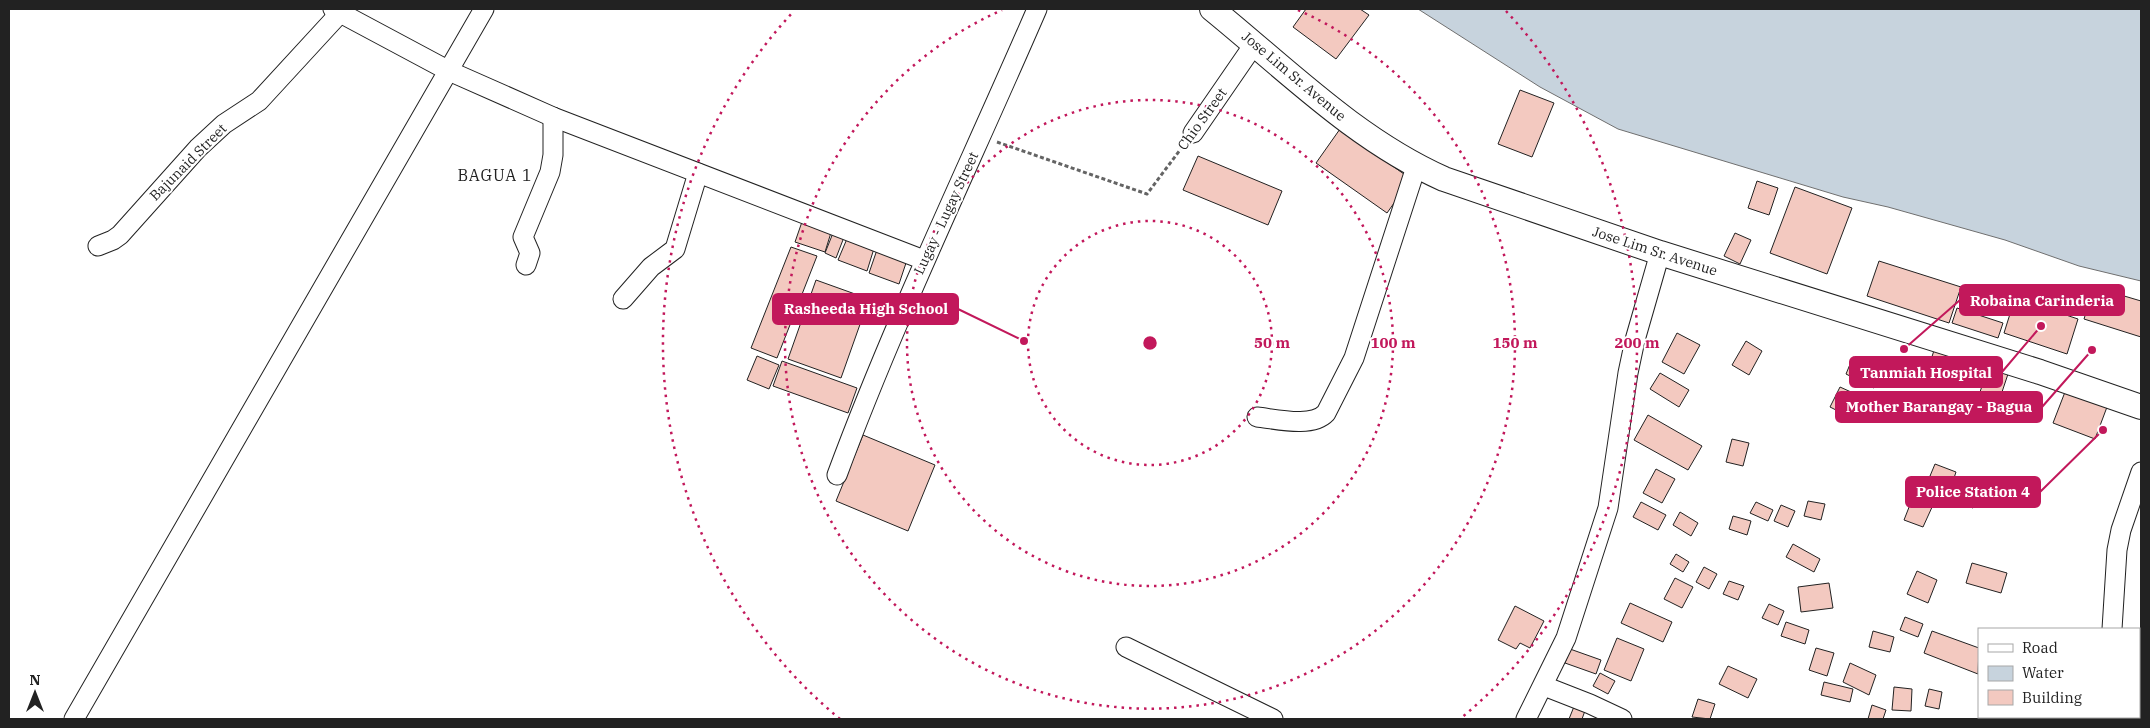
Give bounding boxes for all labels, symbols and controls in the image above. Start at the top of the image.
street label: Jose Lim Sr. Avenue [1238,27,1350,125]
street label: Chio Street [1173,84,1231,154]
street label: Bajunaid Street [146,120,230,204]
street label: Lugay - Lugay Street [910,149,982,277]
district label: BAGUA 1 [457,165,533,185]
street label: Jose Lim Sr. Avenue [1590,222,1720,280]
callout: Robaina Carinderia [1960,285,2124,315]
text: Robaina Carinderia [1970,291,2115,310]
callout: Rasheeda High School [773,294,958,324]
text: Rasheeda High School [784,299,948,318]
text: 50 m [1254,333,1290,352]
text: 100 m [1370,333,1416,352]
text: 150 m [1492,333,1538,352]
text: 200 m [1614,333,1660,352]
centre of rings [1141,334,1159,352]
callout: Tanmiah Hospital [1850,357,2002,387]
text: Tanmiah Hospital [1860,363,1992,382]
callout: Mother Barangay - Bagua [1836,392,2042,422]
text: Mother Barangay - Bagua [1846,397,2033,416]
callout: Police Station 4 [1906,477,2040,507]
text: Police Station 4 [1916,482,2030,501]
legend [1978,628,2140,718]
text: Road [2022,638,2058,657]
text: Water [2022,663,2064,682]
north arrow [10,668,60,718]
text: N [29,671,41,689]
text: Building [2022,688,2082,707]

